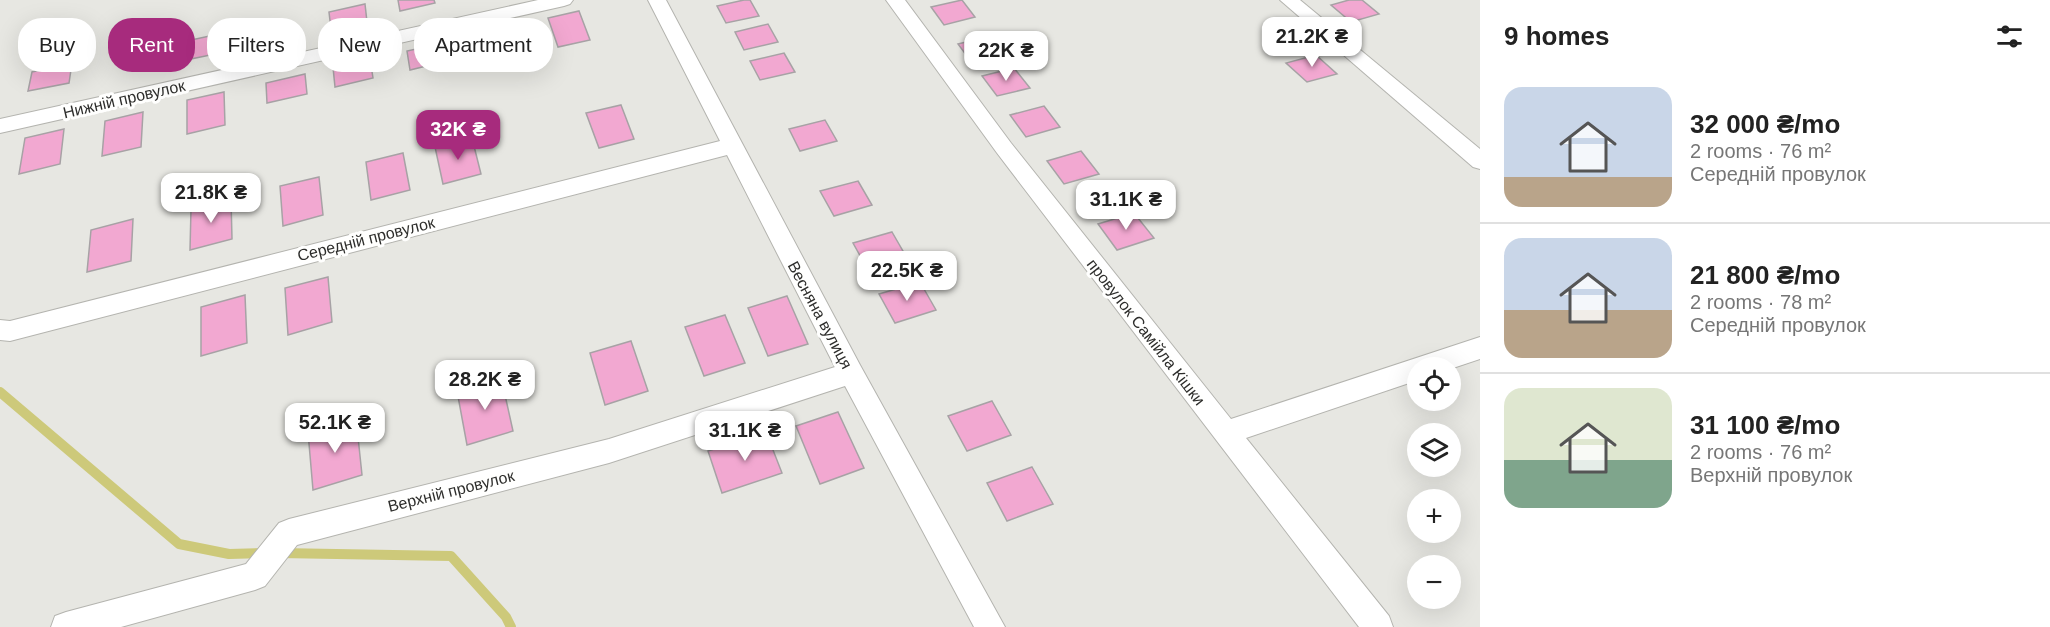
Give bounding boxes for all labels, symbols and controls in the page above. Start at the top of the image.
pin: 21.2K ₴ [1257,17,1367,68]
chip: Buy [18,18,96,72]
chip: Rent [108,18,195,72]
chip: Filters [207,18,306,72]
chip: New [318,18,402,72]
chip: Apartment [414,18,553,72]
icon: filters [1993,20,2026,53]
text: 9 homes [1504,21,1610,51]
text: 21.2K ₴ [1276,25,1348,47]
pin: 22K ₴ [964,31,1048,82]
text: 22K ₴ [978,39,1034,61]
street label: Нижній провулок [61,76,188,121]
text: 32 000 ₴/mo [1690,109,1840,139]
pin: 32K ₴ [416,110,500,161]
icon: home [1552,111,1624,183]
text: 32K ₴ [430,118,486,140]
text: 2 rooms · 76 m² [1690,140,1831,162]
text: Середній провулок [1690,163,1866,185]
pin: 21.8K ₴ [156,173,266,224]
pin: 31.1K ₴ [1071,180,1181,231]
text: 21.8K ₴ [175,181,247,203]
text: 31.1K ₴ [1090,188,1162,210]
street label: Середній провулок [296,213,437,264]
pin: 22.5K ₴ [852,251,962,302]
street label: провулок Самійла Кішки [1084,256,1208,408]
street label: Весняна вулиця [785,258,855,372]
text: 22.5K ₴ [871,259,943,281]
text: 21 800 ₴/mo [1690,260,1840,290]
icon: home [1552,262,1624,334]
text: 2 rooms · 78 m² [1690,291,1831,313]
text: Середній провулок [1690,314,1866,336]
map controls [1407,357,1461,609]
button: locate [1407,357,1461,411]
pin: 28.2K ₴ [430,360,540,411]
text: 28.2K ₴ [449,368,521,390]
pin: 52.1K ₴ [280,403,390,454]
text: 31 100 ₴/mo [1690,410,1840,440]
text: 52.1K ₴ [299,411,371,433]
pin: 31.1K ₴ [690,411,800,462]
icon: home [1552,412,1624,484]
text: 31.1K ₴ [709,419,781,441]
button: layers [1407,423,1461,477]
text: 2 rooms · 76 m² [1690,441,1831,463]
text: Верхній провулок [1690,464,1852,486]
street label: Верхній провулок [386,467,517,515]
button: + [1407,489,1461,543]
button: − [1407,555,1461,609]

